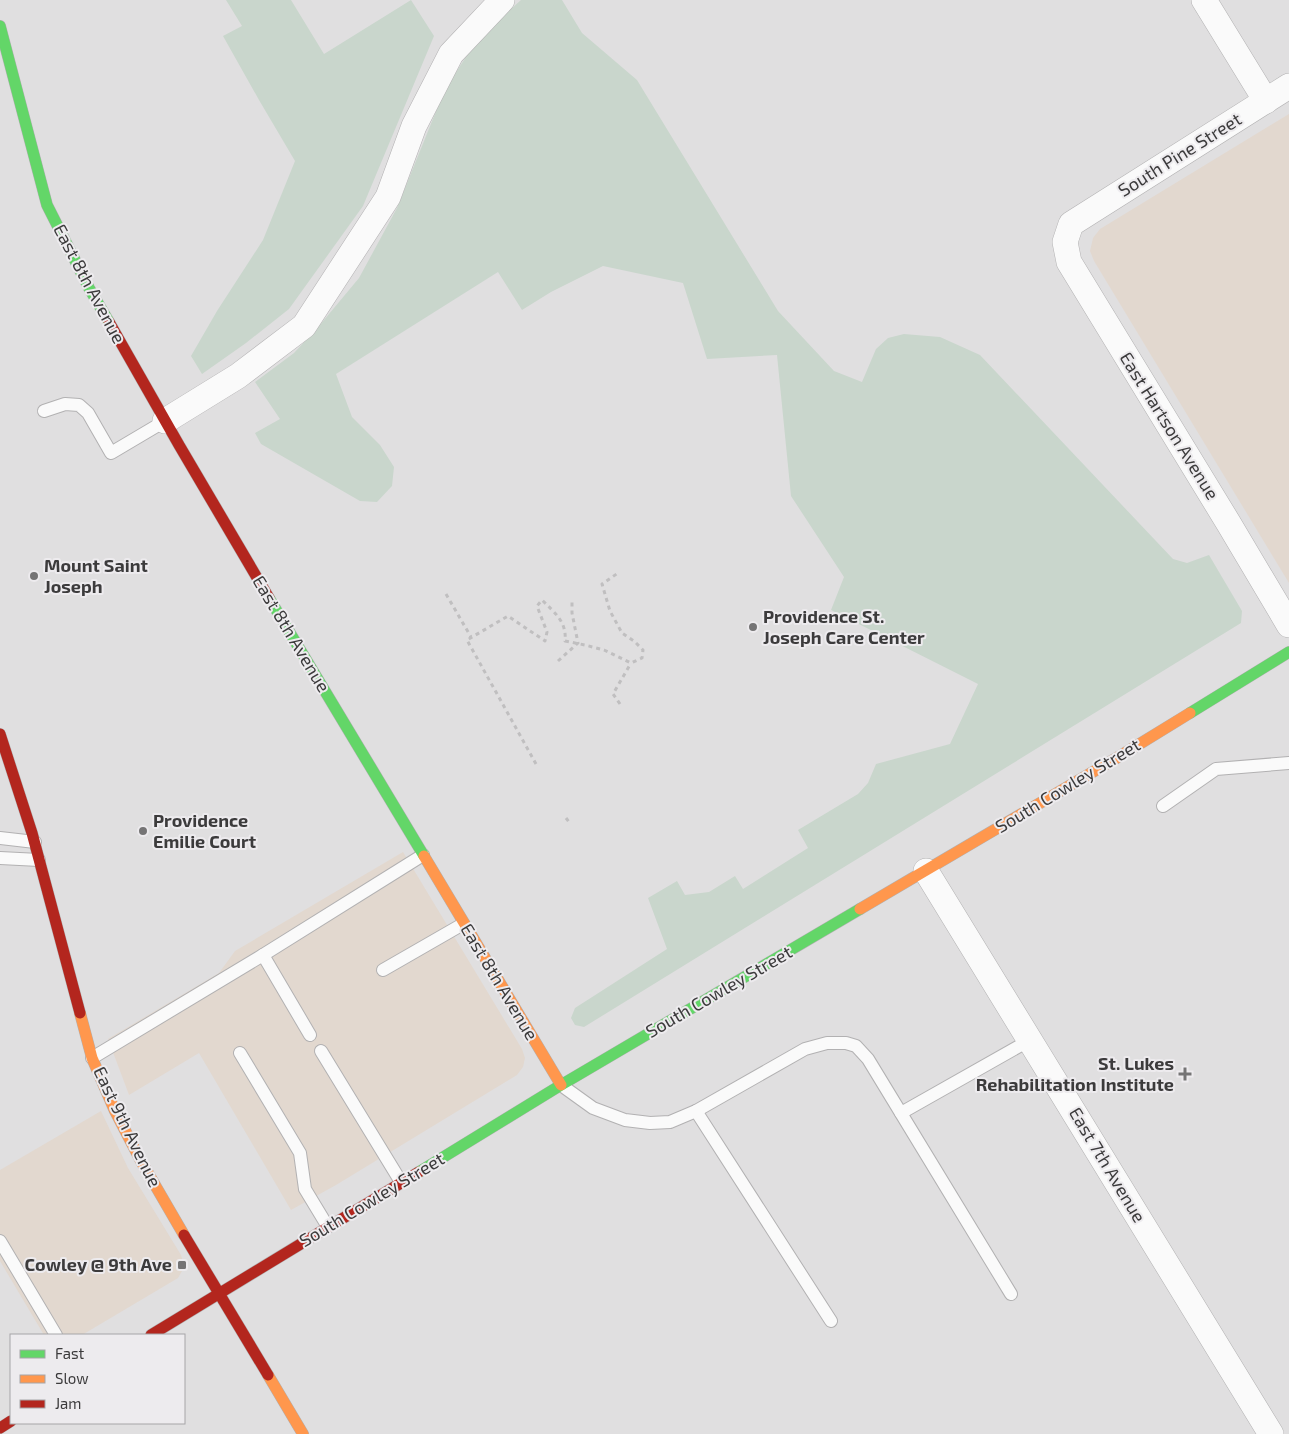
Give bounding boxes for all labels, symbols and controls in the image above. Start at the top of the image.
street label: South Pine Street [1114,107,1245,201]
street label: East 8th Avenue [49,220,131,347]
street label: East Hartson Avenue [1116,348,1224,503]
place label: Mount Saint Joseph [44,554,148,597]
marker: Mount Saint Joseph [28,570,40,582]
street label: East 8th Avenue [248,571,335,696]
place label: Providence St. Joseph Care Center [763,605,925,648]
marker: Providence St. Joseph Care Center [747,621,759,633]
street label: South Cowley Street [991,733,1144,837]
place label: Providence Emilie Court [153,809,257,852]
marker: Providence Emilie Court [137,825,149,837]
street label: East 8th Avenue [456,919,543,1044]
street label: South Cowley Street [641,940,796,1042]
place label: St. Lukes Rehabilitation Institute [976,1052,1174,1095]
street label: East 9th Avenue [89,1063,167,1190]
marker: St. Lukes Rehabilitation Institute [1178,1067,1192,1081]
street label: East 7th Avenue [1065,1103,1151,1226]
street label: South Cowley Street [295,1147,448,1251]
place label: Cowley @ 9th Ave [25,1253,172,1275]
marker: Cowley @ 9th Ave [176,1259,188,1271]
legend [10,1334,185,1424]
text: Fast [55,1344,85,1362]
text: Slow [55,1369,89,1387]
text: Jam [55,1394,81,1412]

